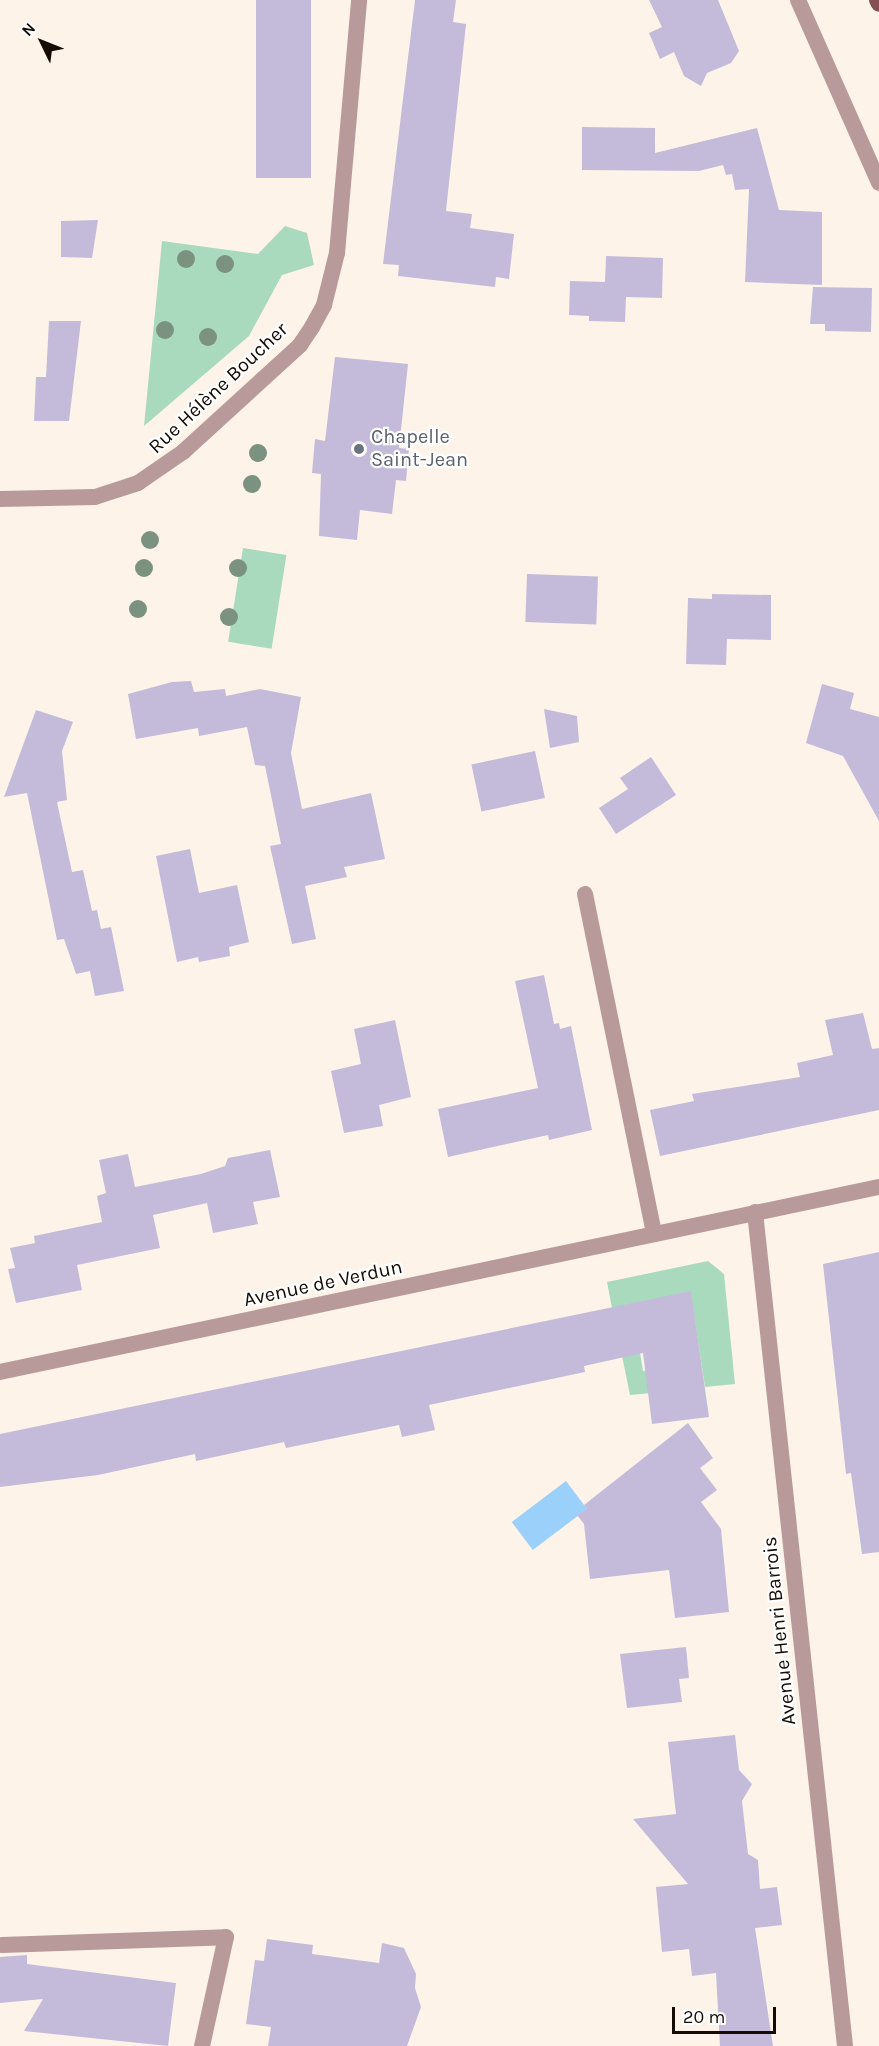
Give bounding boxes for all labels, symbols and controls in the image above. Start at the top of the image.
north arrow [12,12,72,72]
text: N [18,19,39,40]
street label: Rue Hélène Boucher [144,317,292,459]
place label: Chapelle Saint-Jean [371,425,468,472]
marker: Chapelle Saint-Jean [352,442,366,456]
street label: Avenue de Verdun [241,1254,405,1312]
street label: Avenue Henri Barrois [757,1536,801,1726]
scale bar [675,1995,778,2033]
text: 20 m [683,2006,725,2028]

